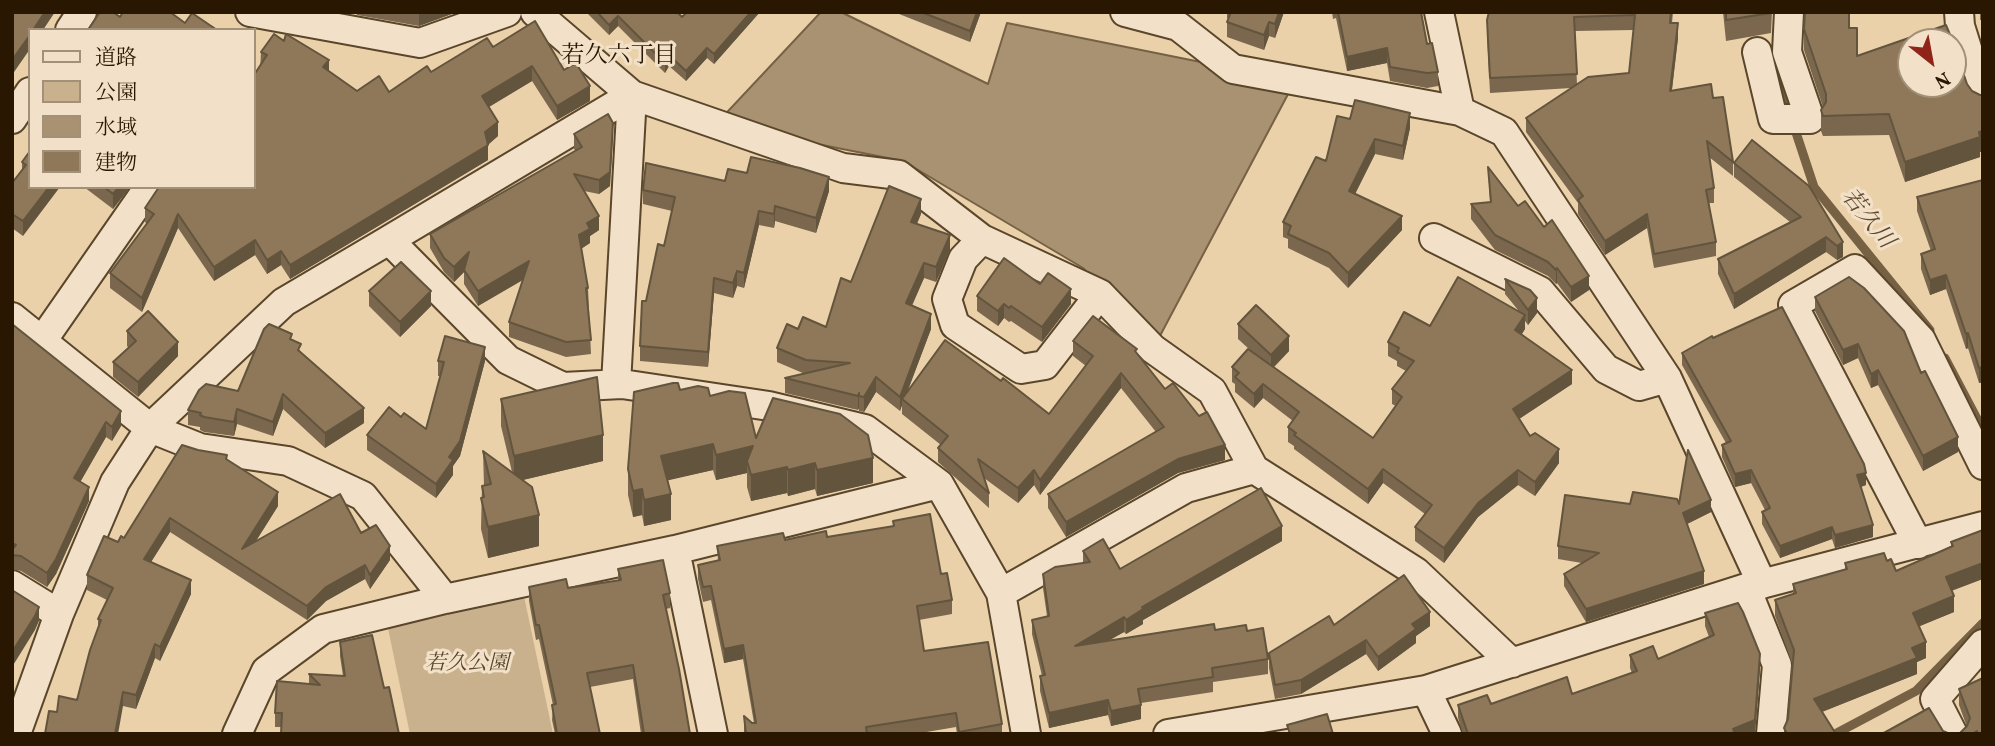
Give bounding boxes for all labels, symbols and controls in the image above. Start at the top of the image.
legend [28,28,256,189]
north arrow [1897,28,1967,98]
text: 道路 [95,44,137,73]
district label: 若久六丁目 [562,44,676,72]
text: N [1929,65,1954,94]
text: 公園 [95,79,137,108]
text: 水域 [95,114,137,143]
text: 建物 [95,149,137,178]
water label: 若久川 [1834,185,1898,255]
park label: 若久公園 [425,652,509,678]

